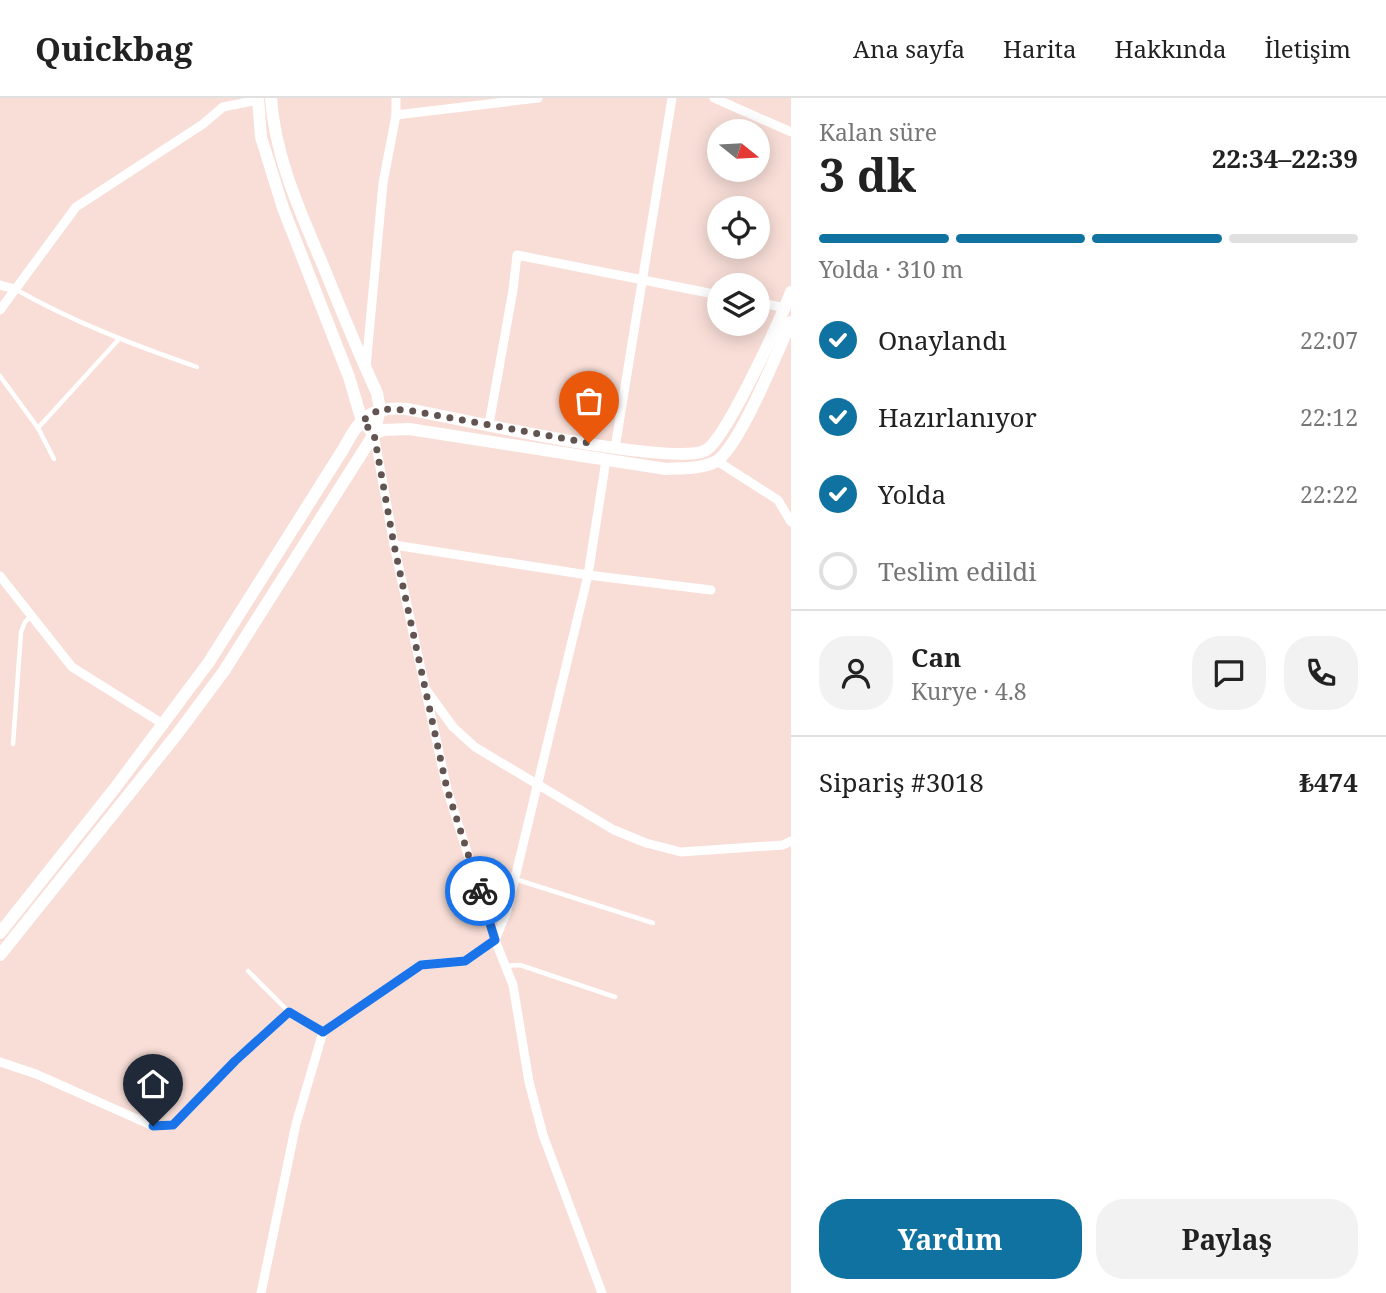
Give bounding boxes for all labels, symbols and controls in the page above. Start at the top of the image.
text: Quickbag [35,26,193,71]
text: Ana sayfa [853,32,965,65]
text: Harita [1003,32,1077,65]
text: Hakkında [1115,32,1227,65]
text: İletişim [1265,32,1351,65]
text: Kalan süre [819,116,937,148]
north arrow [707,119,770,182]
map controls [707,119,770,336]
text: 22:34–22:39 [1212,140,1358,176]
text: 3 dk [819,143,916,205]
button: locate [707,196,770,259]
text: Yolda · 310 m [819,253,963,285]
button: layers [707,273,770,336]
icon: check [819,321,857,359]
text: Onaylandı [878,322,1007,358]
text: 22:07 [1300,324,1358,356]
pin [559,371,619,443]
icon: bag [570,382,608,420]
icon: check [819,398,857,436]
text: Hazırlanıyor [878,399,1037,435]
text: 22:12 [1300,401,1358,433]
icon: check [819,475,857,513]
text: Yolda [878,476,946,512]
text: 22:22 [1300,478,1358,510]
text: Teslim edildi [878,553,1037,589]
button: person [819,636,893,710]
button: chat [1192,636,1266,710]
button: phone [1284,636,1358,710]
text: Can [911,639,961,675]
text: Kurye · 4.8 [911,675,1027,707]
text: Sipariş #3018 [819,764,984,800]
text: ₺474 [1299,764,1358,800]
courier [445,856,515,926]
icon: bike [461,872,499,910]
pin [123,1054,183,1126]
icon: home [134,1065,172,1103]
button: Yardım [819,1199,1082,1279]
button: Paylaş [1096,1199,1358,1279]

